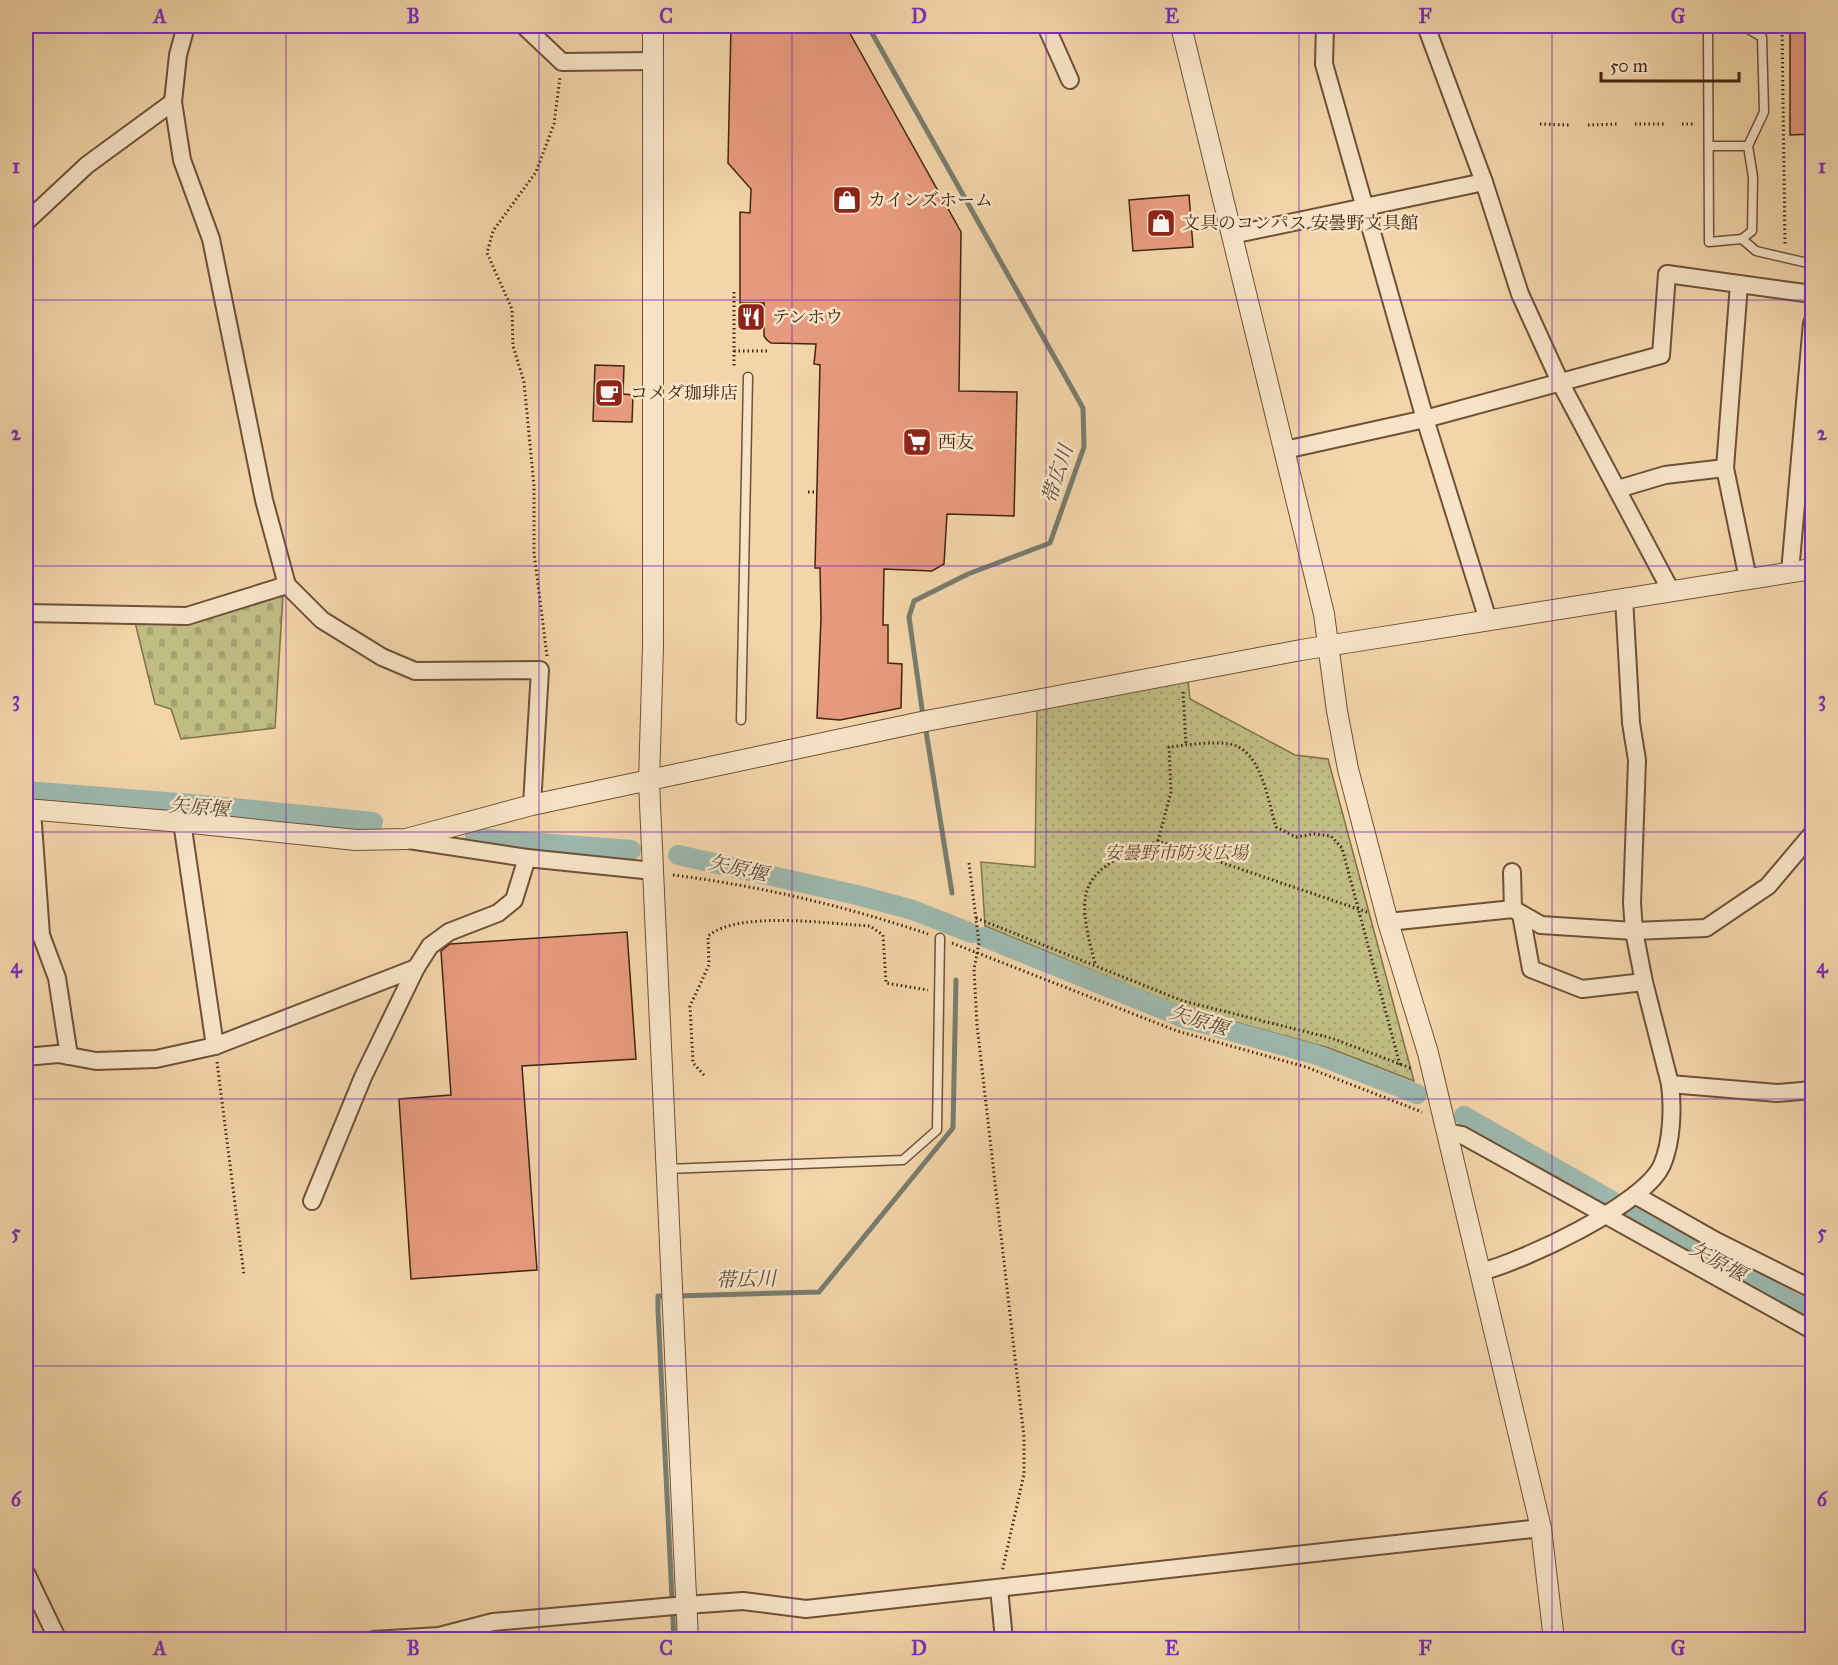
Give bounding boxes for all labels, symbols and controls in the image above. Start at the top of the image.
text: A [151,4,167,28]
text: B [406,4,420,28]
text: C [659,4,673,28]
text: D [911,4,927,28]
text: E [1165,4,1180,28]
text: F [1418,4,1432,28]
text: G [1671,4,1686,28]
scale bar [1601,45,1739,83]
text: 50 m [1610,55,1648,77]
text: 1 [12,154,20,178]
text: 1 [1818,154,1826,178]
shop icon: カインズホーム [831,184,863,216]
place label: カインズホーム [868,189,993,211]
shop icon: 文具のコンパス 安曇野文具館 [1145,207,1177,239]
place label: 文具のコンパス 安曇野文具館 [1182,212,1419,234]
restaurant icon: テンホウ [735,301,767,333]
place label: テンホウ [772,306,843,328]
cafe icon: コメダ珈琲店 [593,377,625,409]
place label: コメダ珈琲店 [630,382,738,404]
text: 2 [11,421,22,445]
text: 2 [1817,421,1828,445]
supermarket icon: 西友 [901,426,933,458]
place label: 西友 [938,431,974,453]
water label: 帯広川 [1036,440,1078,506]
text: 3 [12,687,20,712]
text: 3 [1818,687,1826,712]
water label: 矢原堰 [168,792,233,822]
park label: 安曇野市防災広場 [1104,842,1250,864]
water label: 矢原堰 [706,850,773,887]
text: 4 [10,954,22,979]
text: 4 [1816,954,1828,979]
water label: 矢原堰 [1167,999,1234,1042]
text: 5 [11,1220,21,1244]
text: 5 [1817,1220,1827,1244]
water label: 矢原堰 [1686,1236,1753,1287]
water label: 帯広川 [716,1266,778,1292]
text: 6 [11,1487,23,1511]
text: 6 [1817,1487,1829,1511]
text: A [151,1636,167,1660]
text: B [406,1636,420,1660]
text: C [659,1636,673,1660]
text: D [911,1636,927,1660]
text: E [1165,1636,1180,1660]
text: F [1418,1636,1432,1660]
text: G [1671,1636,1686,1660]

